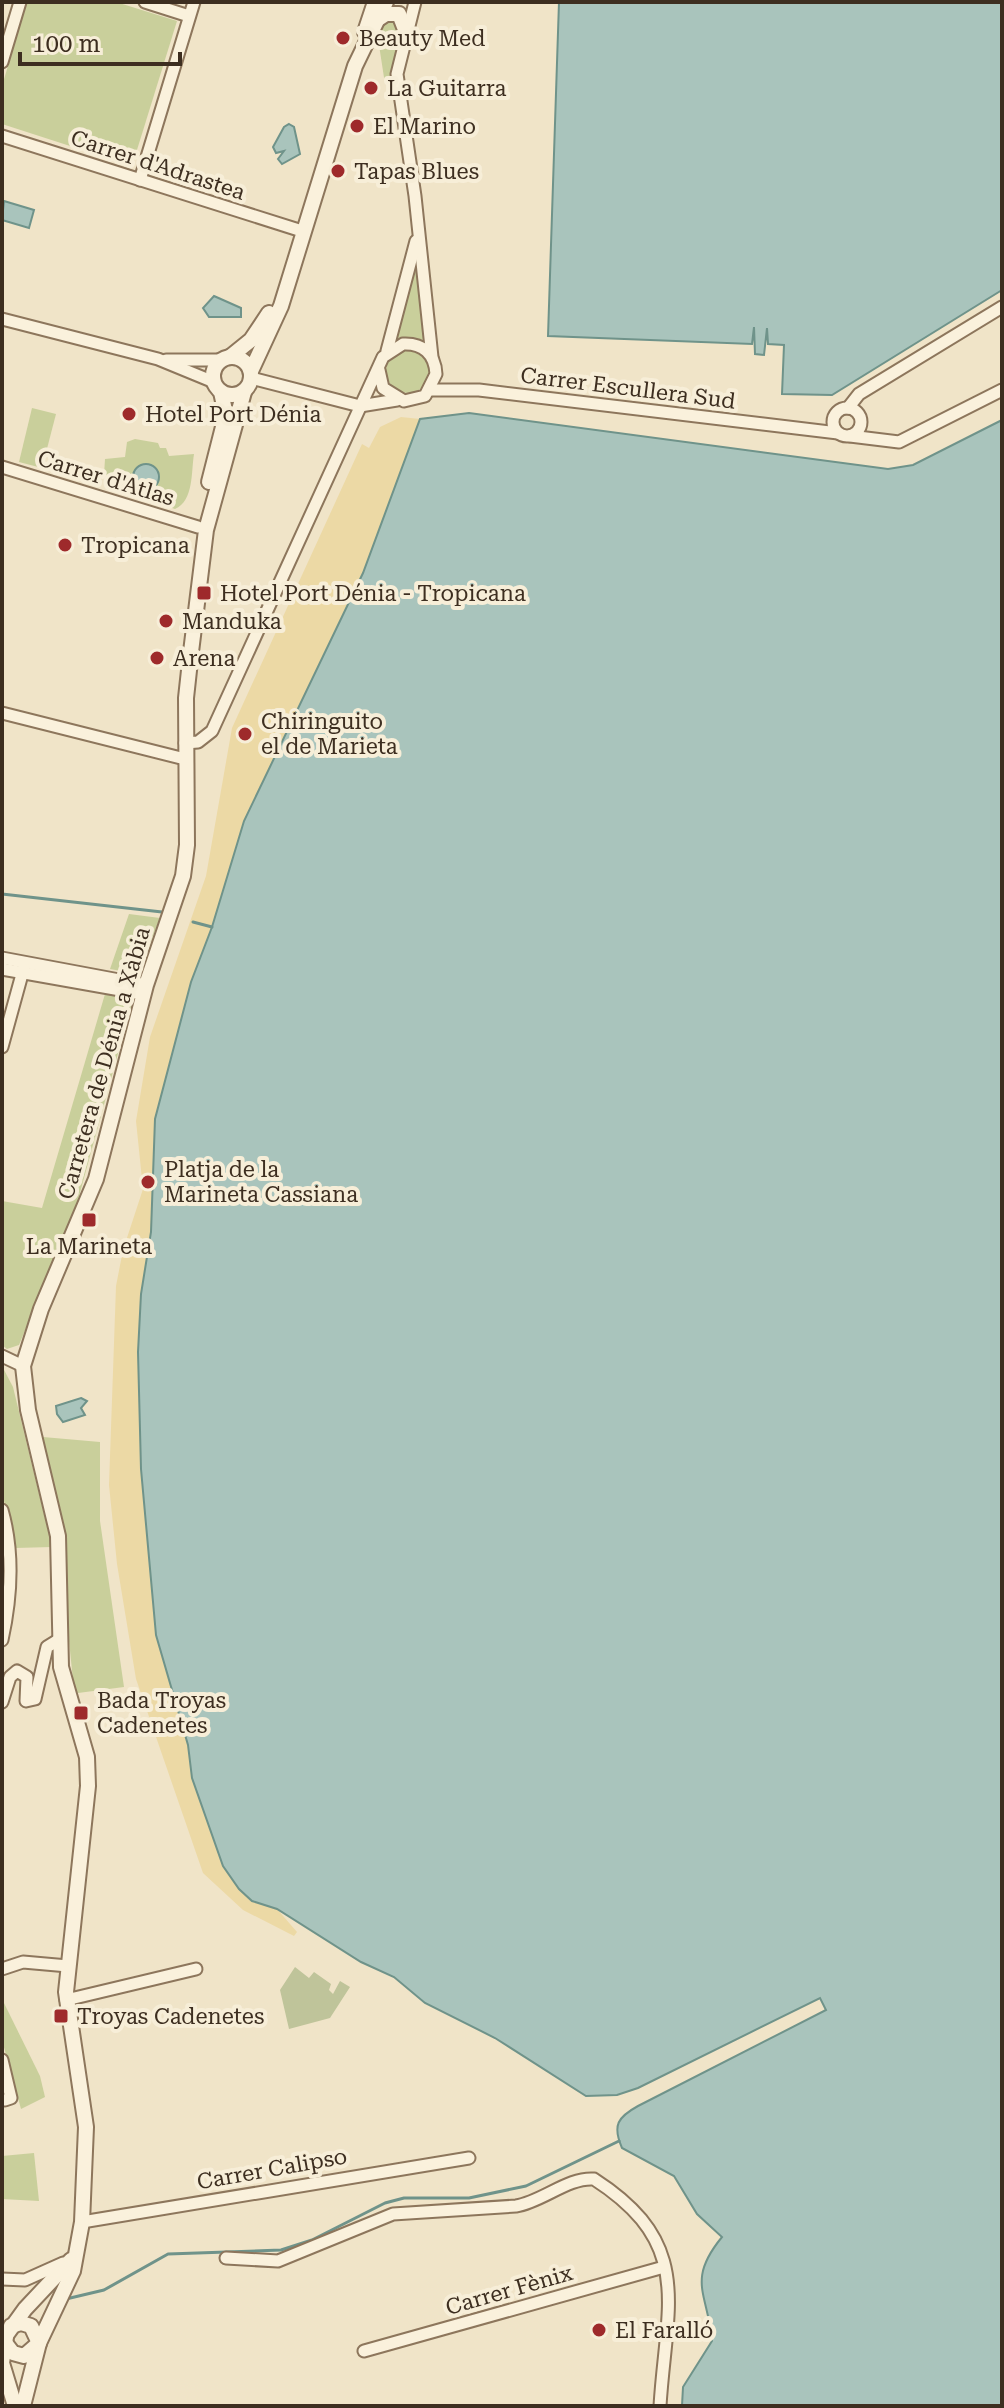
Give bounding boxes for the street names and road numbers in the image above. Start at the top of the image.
street label: Carrer d'Adrastea [68,125,248,205]
street label: Carrer Escullera Sud [519,362,737,414]
street label: Carrer d'Atlas [35,445,177,511]
street label: Carretera de Dénia a Xàbia [53,924,155,1202]
street label: Carrer Calipso [195,2143,349,2195]
street label: Carrer Fènix [443,2260,576,2320]

